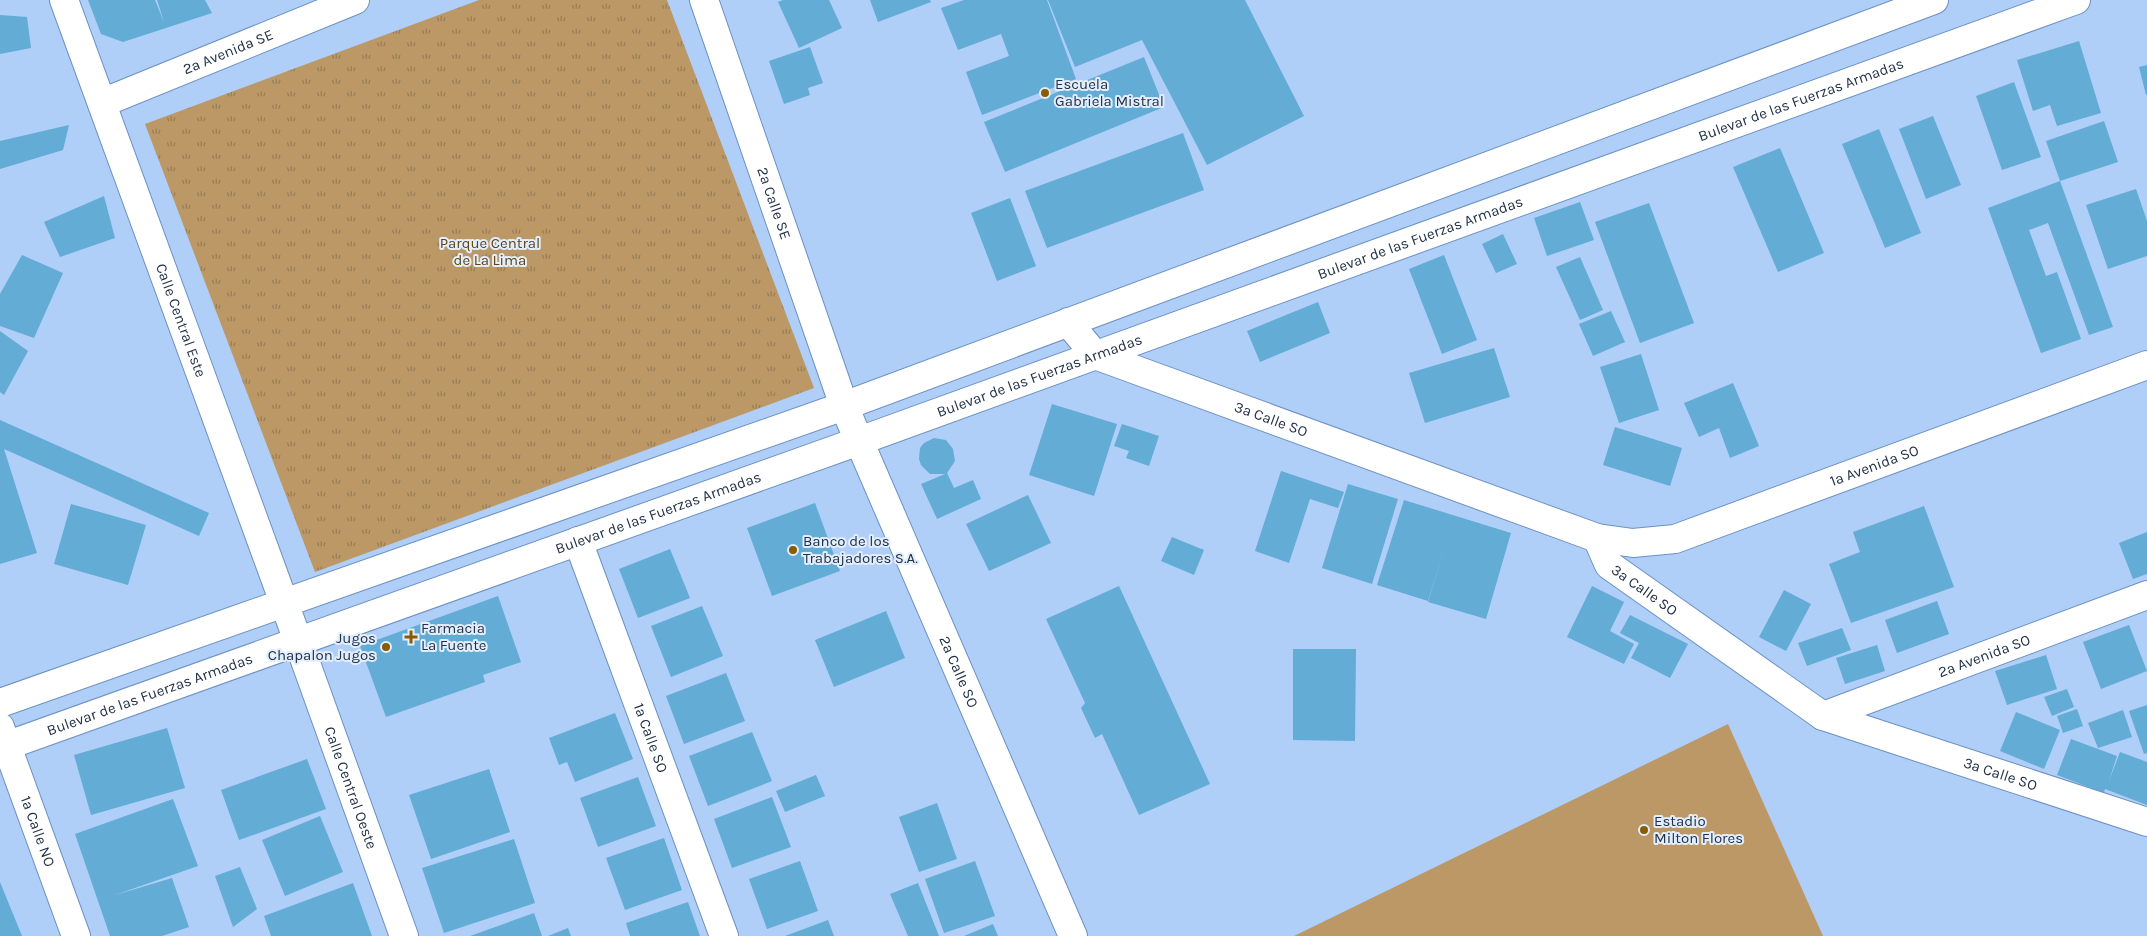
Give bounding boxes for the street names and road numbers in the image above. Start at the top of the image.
street label: 2a Avenida SE [180,25,276,78]
street label: Bulevar de las Fuerzas Armadas [1696,54,1906,145]
street label: 2a Calle SE [753,165,795,242]
street label: Bulevar de las Fuerzas Armadas [1315,192,1525,283]
street label: Calle Central Este [152,261,210,380]
street label: Bulevar de las Fuerzas Armadas [934,330,1144,421]
street label: 3a Calle SO [1232,398,1310,441]
street label: 1a Avenida SO [1827,441,1921,490]
street label: Bulevar de las Fuerzas Armadas [553,468,764,558]
street label: 3a Calle SO [1608,561,1681,620]
street label: 2a Avenida SO [1935,630,2033,681]
street label: 2a Calle SO [935,633,982,710]
street label: Bulevar de las Fuerzas Armadas [44,649,255,740]
street label: 1a Calle SO [630,701,672,775]
street label: Calle Central Oeste [320,724,381,851]
street label: 3a Calle SO [1961,754,2040,794]
street label: 1a Calle NO [17,794,59,869]

